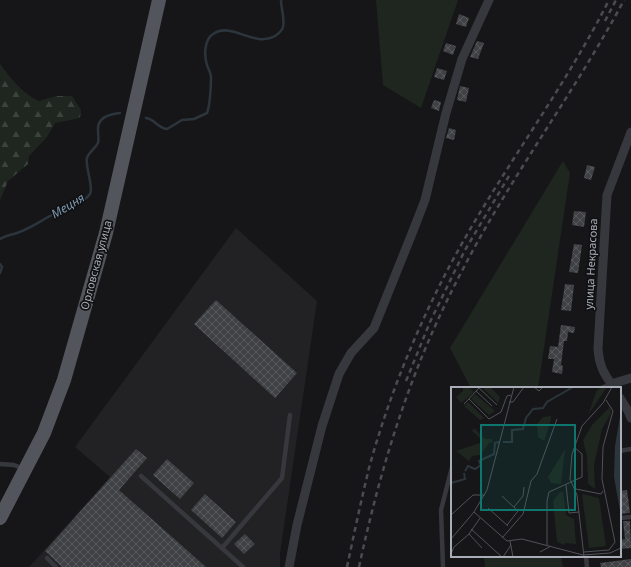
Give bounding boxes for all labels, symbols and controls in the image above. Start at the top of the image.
water label: Мецня [48,189,88,222]
street label: улица Некрасова [581,218,600,310]
street label: Орловская улица [76,219,115,311]
inset map [451,387,621,557]

